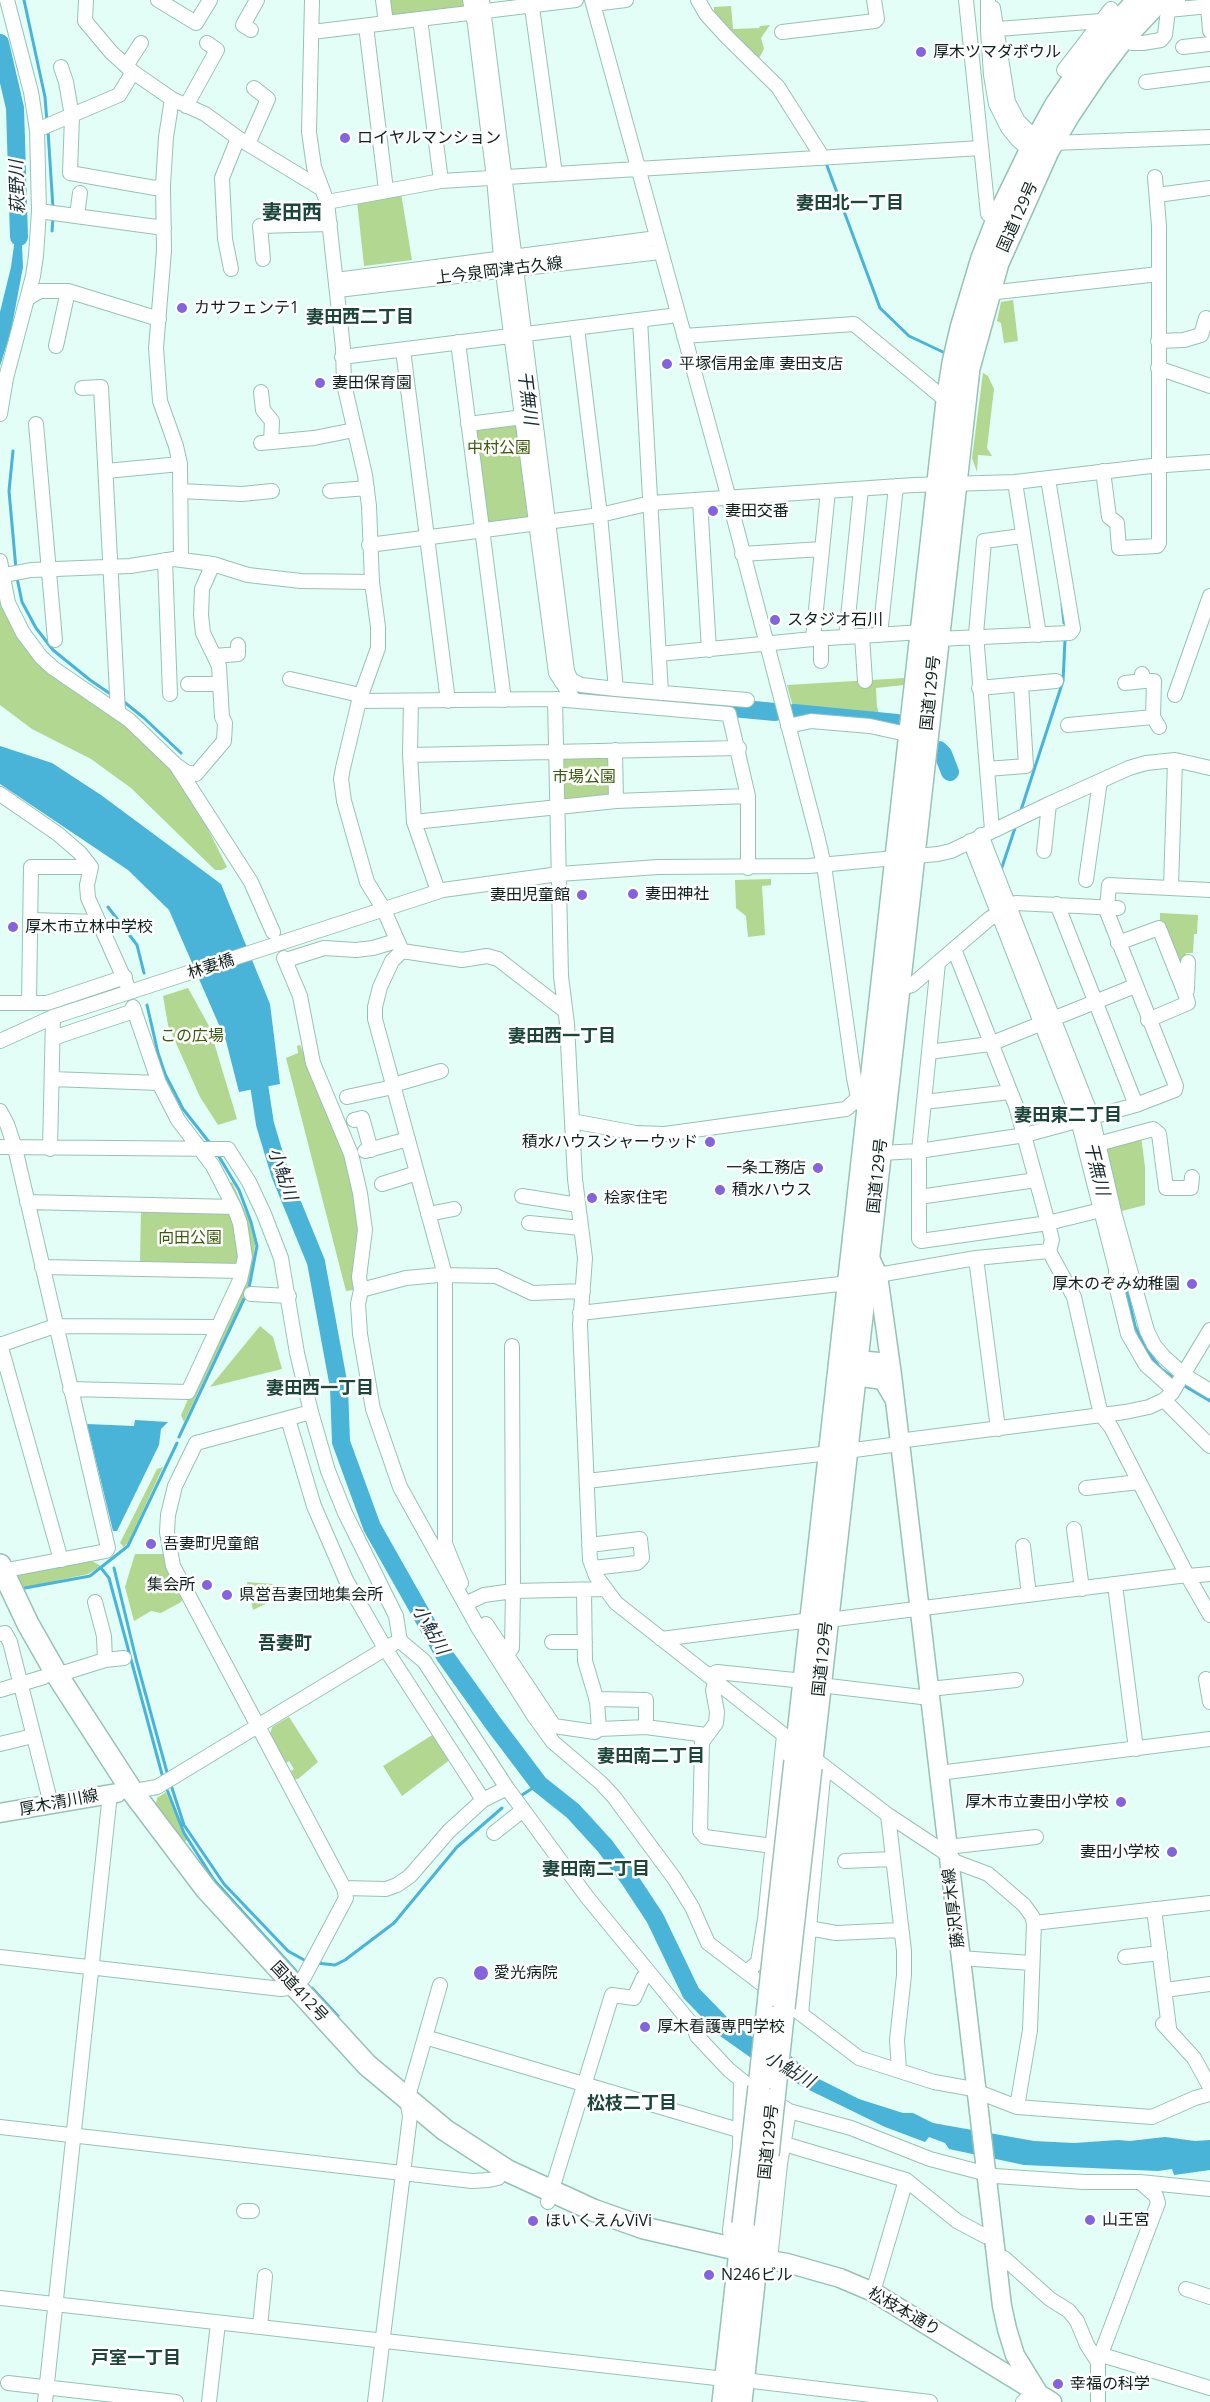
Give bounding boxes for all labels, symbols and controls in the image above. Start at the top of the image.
place label: 厚木ツマダボウル [933,42,1061,62]
marker: 厚木ツマダボウル [914,45,928,59]
place label: ロイヤルマンション [357,128,501,148]
marker: ロイヤルマンション [338,131,352,145]
water label: 萩野川 [6,160,30,214]
street label: 国道129号 [994,179,1042,255]
district label: 妻田北一丁目 [796,193,904,215]
district label: 妻田西 [262,201,322,225]
street label: 上今泉岡津古久線 [434,254,564,288]
place label: カサフェンテ1 [194,298,299,318]
marker: カサフェンテ1 [175,301,189,315]
district label: 妻田西二丁目 [306,307,414,329]
place label: 平塚信用金庫 妻田支店 [679,354,843,374]
marker: 平塚信用金庫 妻田支店 [660,357,674,371]
water label: 干無川 [513,370,541,426]
place label: 妻田保育園 [332,373,412,393]
marker: 妻田保育園 [313,376,327,390]
park label: 中村公園 [467,438,531,458]
place label: 妻田交番 [725,501,789,521]
marker: 妻田交番 [706,504,720,518]
place label: スタジオ石川 [787,610,883,630]
marker: スタジオ石川 [768,613,782,627]
street label: 国道129号 [918,654,944,732]
park label: 市場公園 [552,767,616,787]
place label: 妻田神社 [645,884,709,904]
place label: 妻田児童館 [490,885,570,905]
marker: 妻田神社 [626,887,640,901]
marker: 妻田児童館 [575,888,589,902]
place label: 厚木市立林中学校 [25,917,153,937]
marker: 厚木市立林中学校 [6,920,20,934]
street label: 林妻橋 [185,950,237,984]
park label: この広場 [160,1026,224,1046]
district label: 妻田西一丁目 [508,1026,616,1048]
district label: 妻田東二丁目 [1014,1105,1122,1127]
place label: 積水ハウスシャーウッド [522,1132,698,1152]
marker: 積水ハウスシャーウッド [703,1135,717,1149]
street label: 国道129号 [865,1137,891,1215]
water label: 干無川 [1079,1140,1113,1198]
water label: 小鮎川 [263,1145,301,1203]
place label: 一条工務店 [726,1158,806,1178]
marker: 一条工務店 [811,1161,825,1175]
place label: 積水ハウス [732,1180,812,1200]
marker: 積水ハウス [713,1183,727,1197]
place label: 桧家住宅 [604,1188,668,1208]
marker: 桧家住宅 [585,1191,599,1205]
park label: 向田公園 [158,1228,222,1248]
place label: 厚木のぞみ幼稚園 [1052,1274,1180,1294]
marker: 厚木のぞみ幼稚園 [1185,1277,1199,1291]
district label: 妻田西一丁目 [266,1378,374,1400]
place label: 吾妻町児童館 [163,1534,259,1554]
marker: 吾妻町児童館 [144,1537,158,1551]
place label: 集会所 [147,1575,195,1595]
marker: 集会所 [200,1578,214,1592]
place label: 県営吾妻団地集会所 [239,1585,383,1605]
marker: 県営吾妻団地集会所 [220,1588,234,1602]
water label: 小鮎川 [407,1601,453,1659]
street label: 国道129号 [810,1620,836,1698]
district label: 吾妻町 [258,1633,312,1655]
district label: 妻田南二丁目 [597,1746,705,1768]
street label: 厚木清川線 [18,1786,100,1820]
place label: 厚木市立妻田小学校 [965,1792,1109,1812]
marker: 厚木市立妻田小学校 [1114,1795,1128,1809]
place label: 妻田小学校 [1080,1842,1160,1862]
marker: 妻田小学校 [1165,1845,1179,1859]
district label: 妻田南二丁目 [542,1859,650,1881]
street label: 藤沢厚木線 [940,1867,968,1949]
street label: 国道412号 [266,1958,332,2026]
place label: 愛光病院 [494,1963,558,1983]
marker: 愛光病院 [472,1964,490,1982]
place label: 厚木看護専門学校 [657,2017,785,2037]
marker: 厚木看護専門学校 [638,2020,652,2034]
water label: 小鮎川 [760,2047,818,2093]
district label: 松枝二丁目 [587,2093,677,2115]
street label: 国道129号 [756,2103,782,2181]
place label: 山王宮 [1102,2210,1150,2230]
place label: ほいくえんViVi [545,2211,652,2231]
marker: 山王宮 [1083,2213,1097,2227]
marker: ほいくえんViVi [526,2214,540,2228]
place label: N246ビル [721,2265,792,2285]
marker: N246ビル [702,2268,716,2282]
street label: 松枝本通り [865,2284,943,2340]
district label: 戸室一丁目 [91,2348,181,2370]
place label: 幸福の科学 [1070,2374,1150,2394]
marker: 幸福の科学 [1051,2377,1065,2391]

